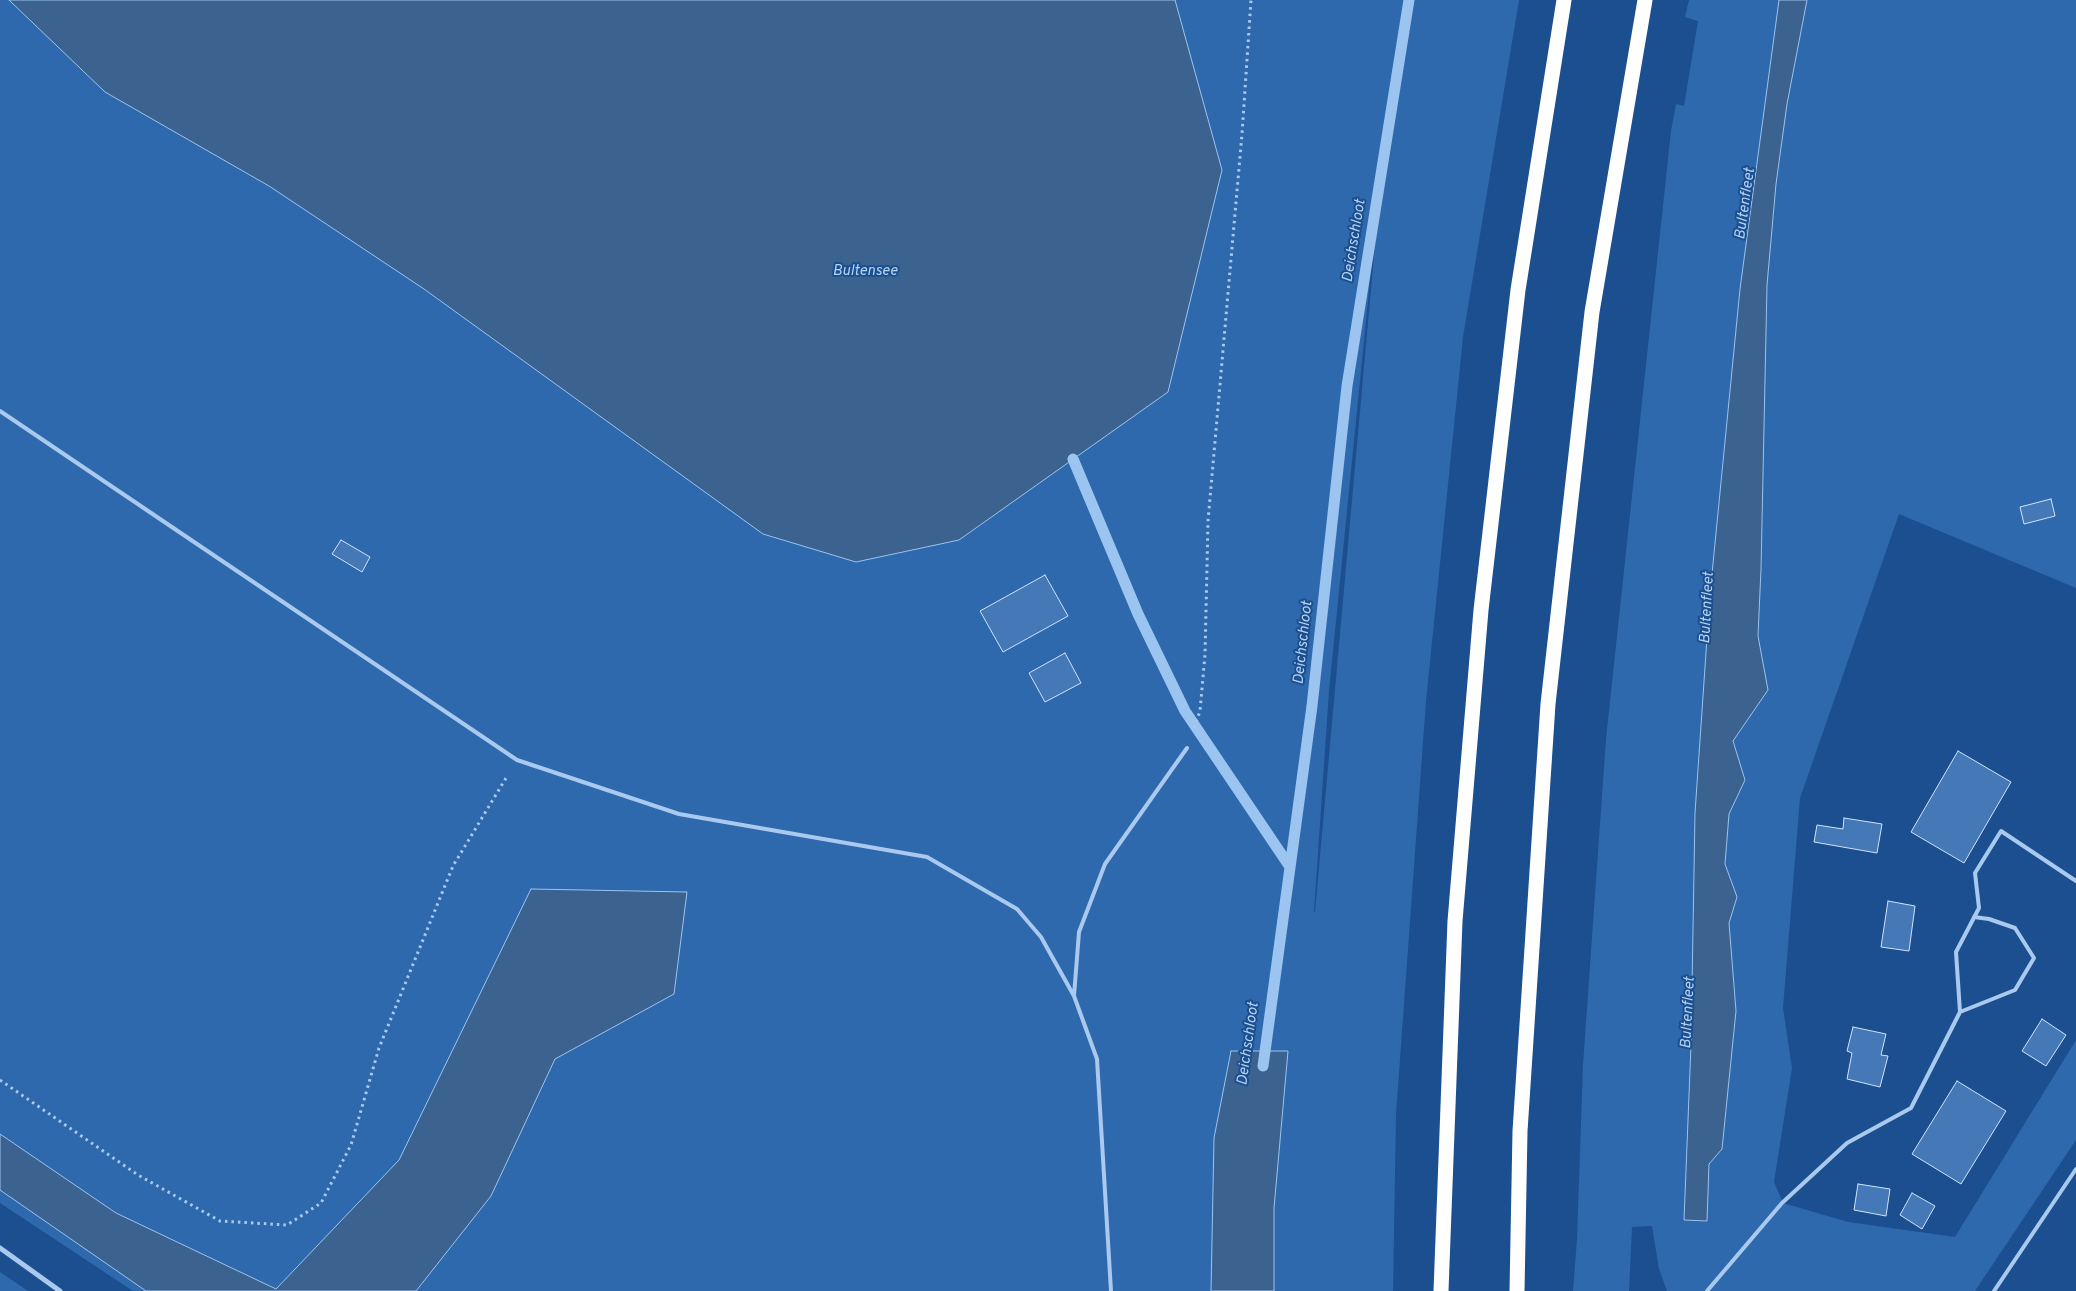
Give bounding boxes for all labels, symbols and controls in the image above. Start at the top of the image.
water label: Bultenfleet [1732,167,1760,241]
water label: Deichschloot [1340,198,1370,284]
water label: Bultensee [833,263,897,281]
water label: Bultenfleet [1697,572,1719,644]
water label: Deichschloot [1291,601,1317,685]
water label: Bultenfleet [1678,977,1700,1049]
water label: Deichschloot [1234,1001,1264,1087]

